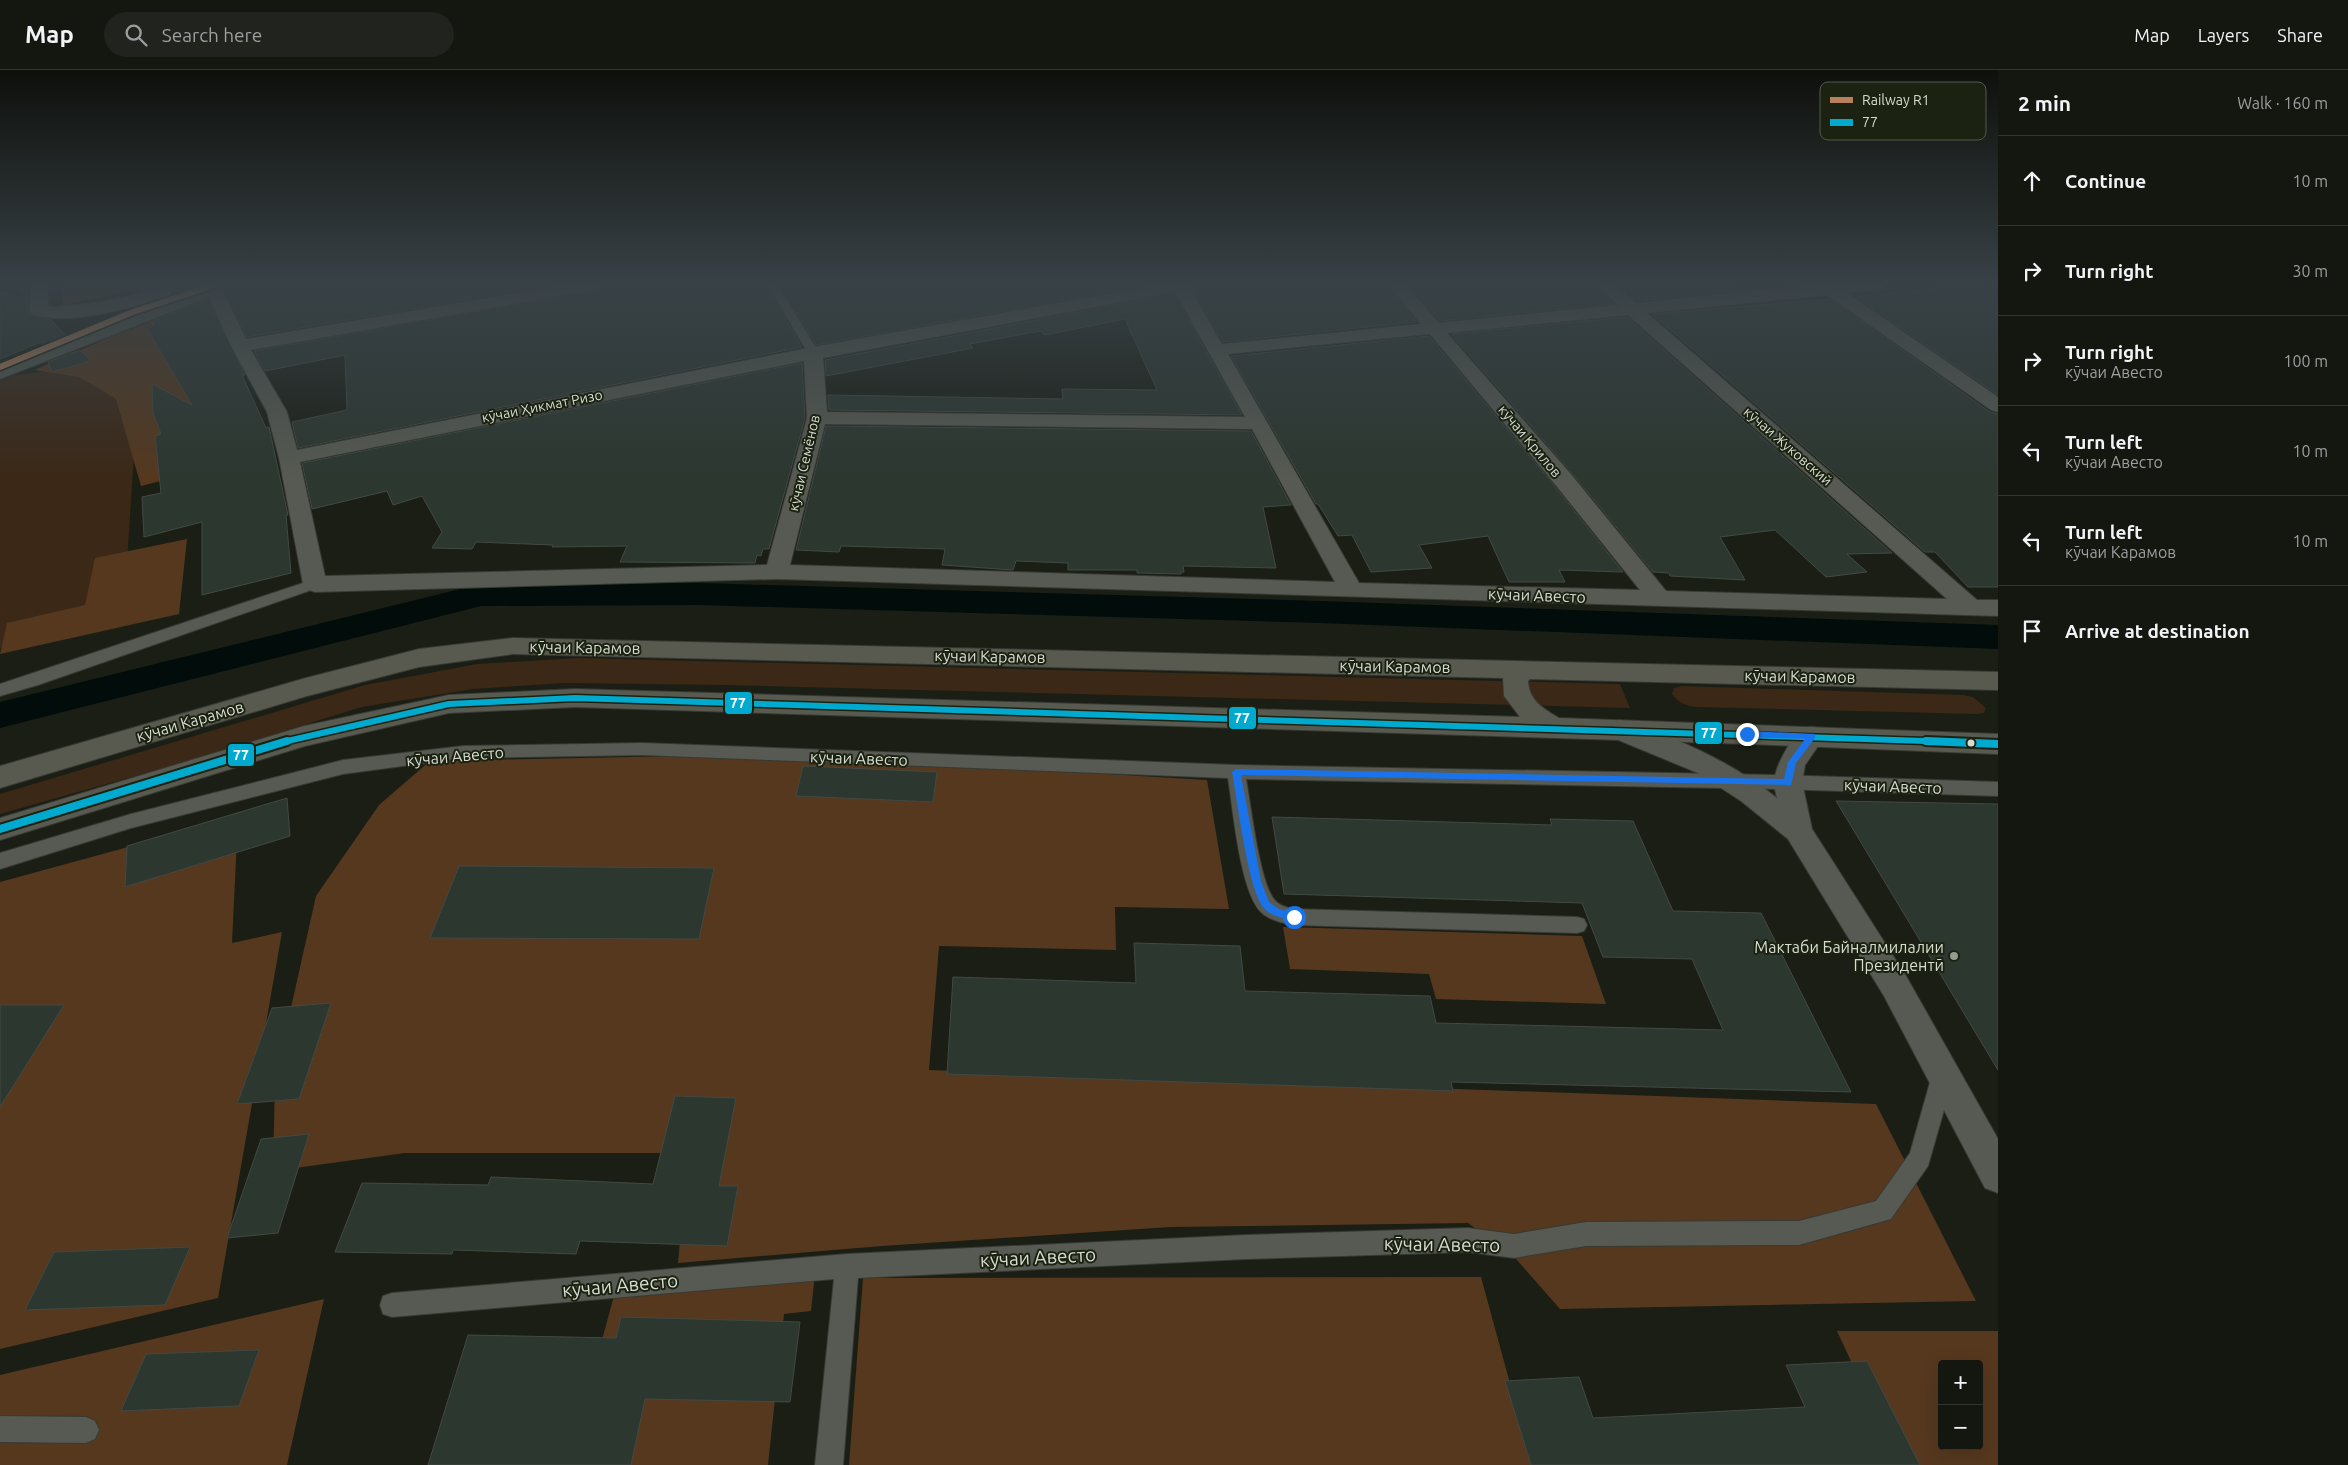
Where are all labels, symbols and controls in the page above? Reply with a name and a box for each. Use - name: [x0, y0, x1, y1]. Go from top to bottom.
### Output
- search box: [104, 12, 454, 57]
- text: Map: [25, 21, 74, 48]
- icon: search: [122, 21, 150, 49]
- text: Search here: [162, 24, 262, 46]
- text: Map: [2134, 25, 2170, 45]
- text: Layers: [2198, 25, 2249, 45]
- text: Share: [2277, 25, 2323, 45]
- legend: [1820, 82, 1986, 140]
- text: 2 min: [2018, 91, 2071, 115]
- text: Railway R1: [1862, 92, 1930, 108]
- text: Walk · 160 m: [2237, 94, 2328, 112]
- text: 77: [1862, 114, 1878, 130]
- icon: ahead: [2018, 167, 2046, 195]
- text: Continue: [2065, 170, 2146, 192]
- text: 10 m: [2292, 172, 2328, 190]
- icon: right: [2018, 257, 2046, 285]
- text: Turn right: [2065, 260, 2153, 282]
- text: 30 m: [2292, 262, 2328, 280]
- text: Turn right: [2065, 341, 2153, 363]
- icon: right: [2018, 347, 2046, 375]
- text: 100 m: [2283, 352, 2328, 370]
- text: кӯчаи Авесто: [2065, 363, 2163, 381]
- street label: кӯчаи Ҳикмат Ризо: [480, 386, 604, 426]
- street label: кӯчаи Крилов: [1495, 402, 1565, 480]
- street label: кӯчаи Жуковский: [1741, 403, 1835, 489]
- street label: кӯчаи Семёнов: [785, 413, 823, 513]
- text: Turn left: [2065, 431, 2143, 453]
- icon: left: [2018, 437, 2046, 465]
- text: 10 m: [2292, 442, 2328, 460]
- text: кӯчаи Авесто: [2065, 453, 2163, 471]
- text: Turn left: [2065, 521, 2143, 543]
- icon: left: [2018, 527, 2046, 555]
- text: 10 m: [2292, 532, 2328, 550]
- text: кӯчаи Карамов: [2065, 543, 2176, 561]
- street label: кӯчаи Авесто: [1488, 584, 1586, 606]
- icon: arrive: [2018, 617, 2046, 645]
- text: Arrive at destination: [2065, 620, 2250, 642]
- street label: кӯчаи Карамов: [529, 637, 641, 657]
- street label: кӯчаи Карамов: [934, 646, 1046, 666]
- street label: кӯчаи Карамов: [1339, 656, 1451, 676]
- street label: кӯчаи Карамов: [1744, 666, 1856, 686]
- line badge: 77: [724, 691, 753, 715]
- text: 77: [730, 695, 746, 711]
- street label: кӯчаи Карамов: [134, 697, 246, 745]
- line badge: 77: [1228, 706, 1257, 730]
- text: 77: [1234, 710, 1250, 726]
- line badge: 77: [1694, 721, 1723, 745]
- route end: [1736, 723, 1759, 746]
- text: 77: [1701, 725, 1717, 741]
- unlabelled marker: [1966, 738, 1976, 748]
- line badge: 77: [227, 743, 255, 767]
- street label: кӯчаи Авесто: [405, 743, 505, 769]
- text: 77: [233, 747, 249, 763]
- street label: кӯчаи Авесто: [810, 747, 908, 769]
- street label: кӯчаи Авесто: [1844, 775, 1942, 797]
- route start: [1283, 906, 1306, 929]
- place label: Мактаби Байналмилалии Президентӣ: [1754, 938, 1944, 974]
- marker: Мактаби Байналмилалии Президентӣ: [1948, 950, 1960, 962]
- street label: кӯчаи Авесто: [1384, 1232, 1500, 1256]
- street label: кӯчаи Авесто: [979, 1243, 1097, 1271]
- street label: кӯчаи Авесто: [561, 1269, 679, 1301]
- map controls: [1938, 1360, 1983, 1450]
- button: +: [1938, 1360, 1983, 1405]
- button: −: [1938, 1405, 1983, 1450]

